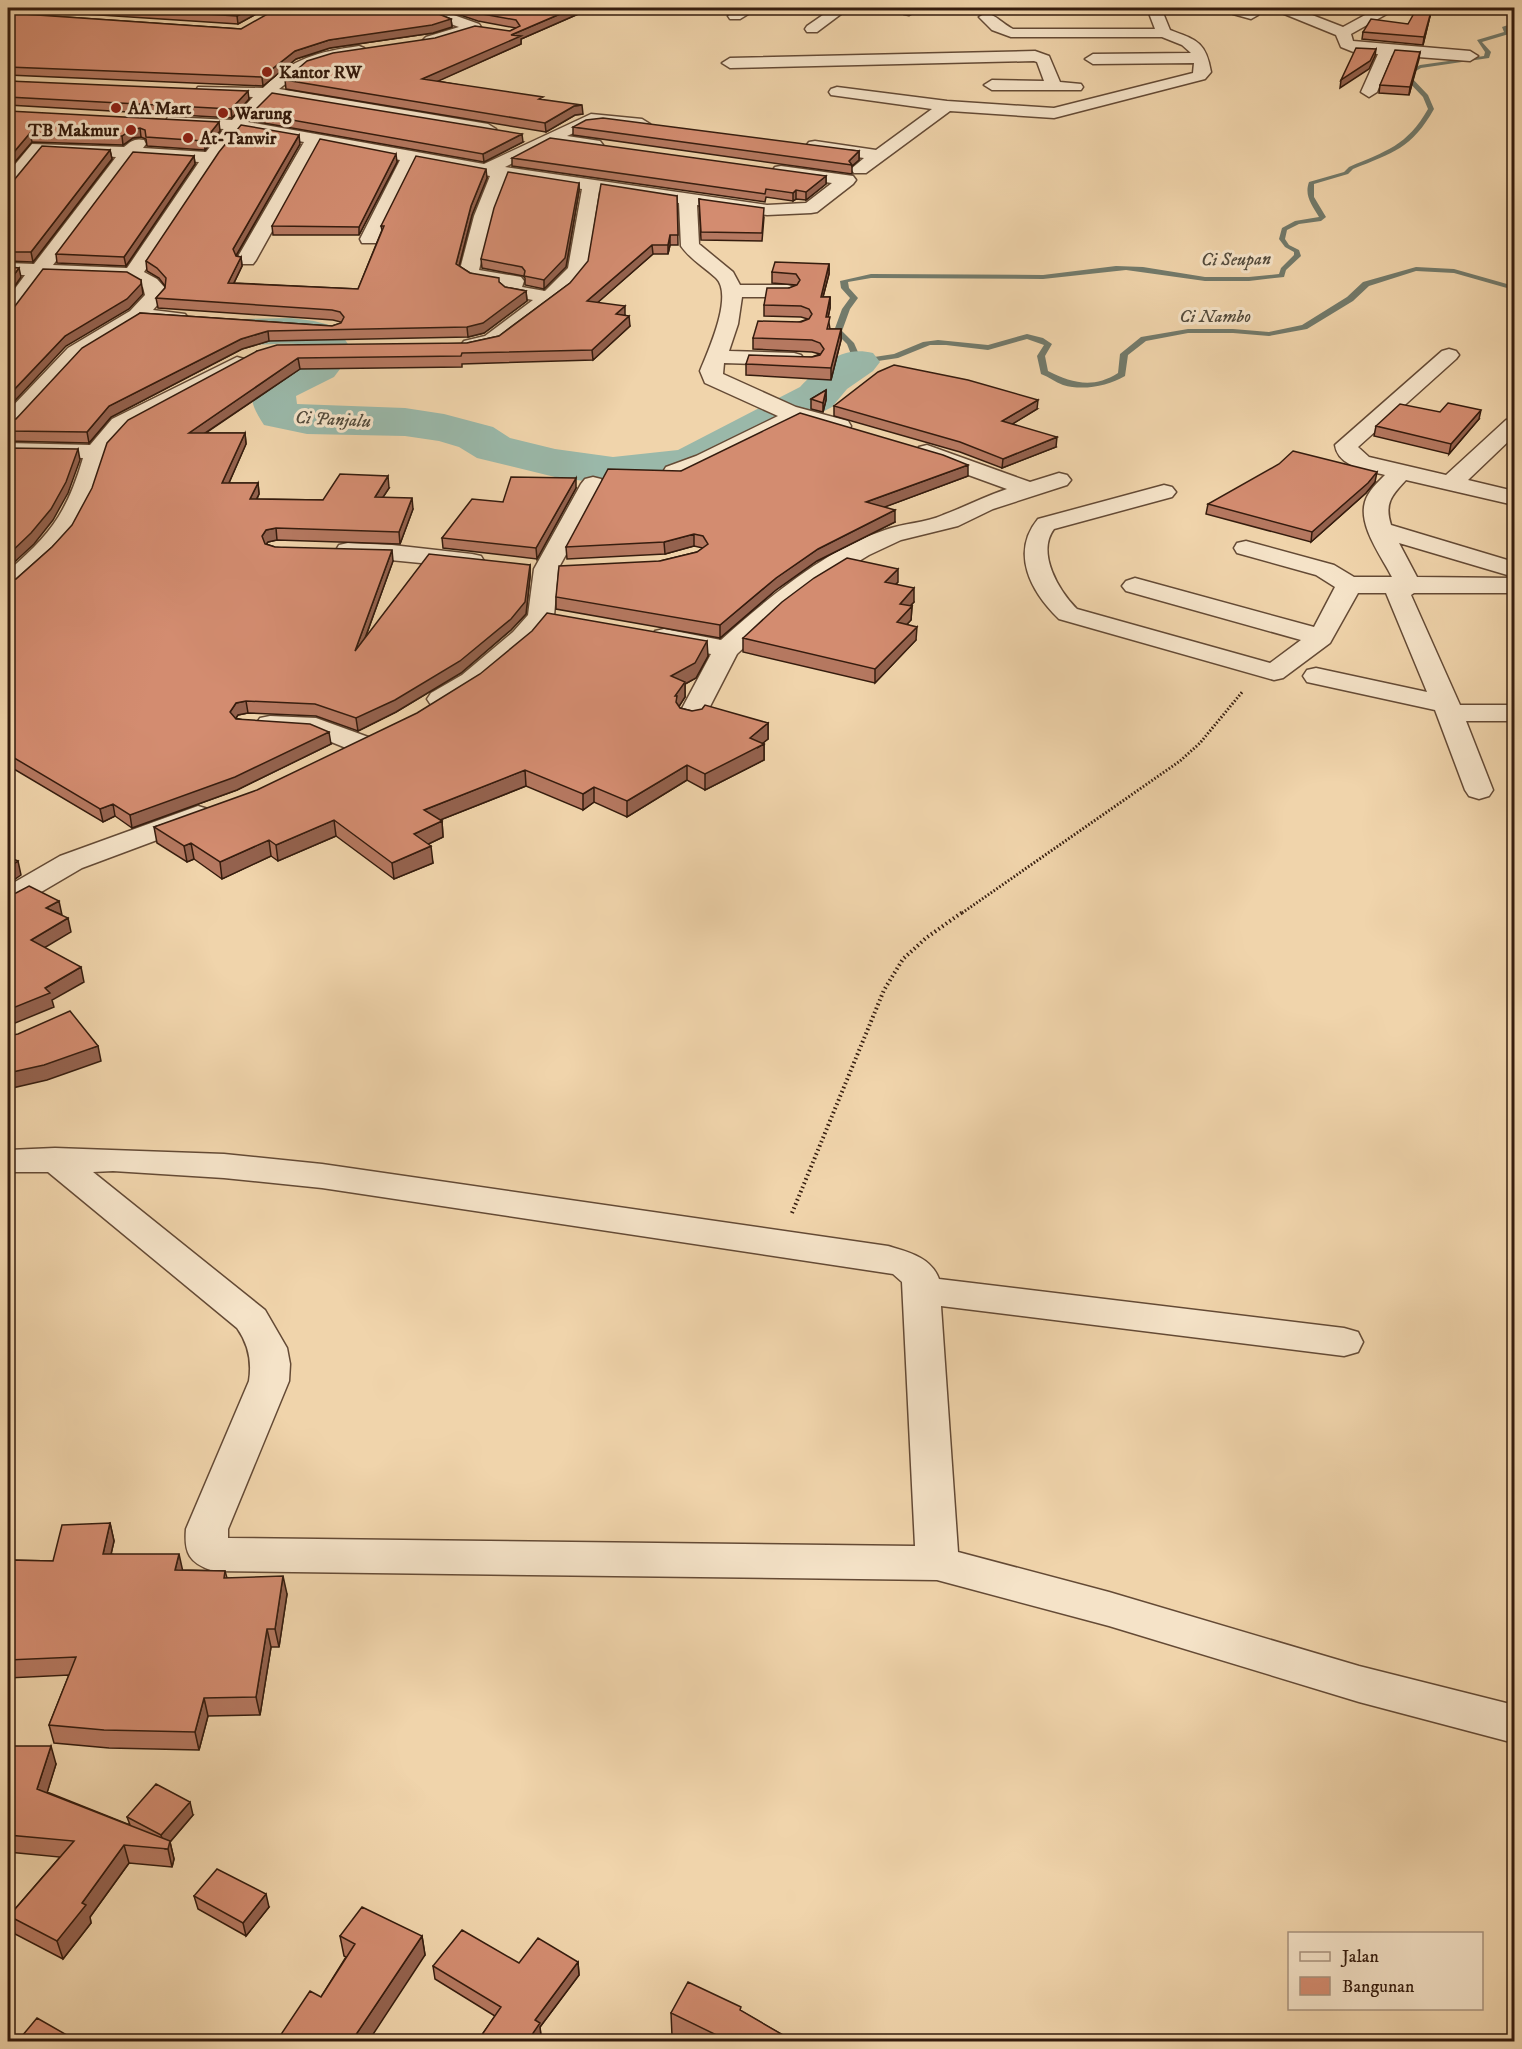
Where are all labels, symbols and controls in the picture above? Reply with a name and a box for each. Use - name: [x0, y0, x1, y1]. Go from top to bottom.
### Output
- place label: Kantor RW: [279, 62, 362, 84]
- marker: Kantor RW: [260, 65, 274, 79]
- place label: AA Mart: [127, 98, 192, 120]
- marker: AA Mart: [109, 101, 123, 115]
- place label: Warung: [234, 103, 293, 125]
- marker: Warung: [216, 106, 230, 120]
- place label: TB Makmur: [27, 120, 119, 142]
- marker: TB Makmur: [124, 123, 138, 137]
- place label: At-Tanwir: [199, 128, 277, 150]
- marker: At-Tanwir: [181, 131, 195, 145]
- water label: Ci Seupan: [1201, 248, 1271, 272]
- water label: Ci Nambo: [1179, 306, 1251, 328]
- water label: Ci Panjalu: [294, 407, 372, 433]
- legend: [1288, 1932, 1483, 2010]
- text: Jalan: [1340, 1946, 1380, 1968]
- text: Bangunan: [1342, 1976, 1415, 1998]

